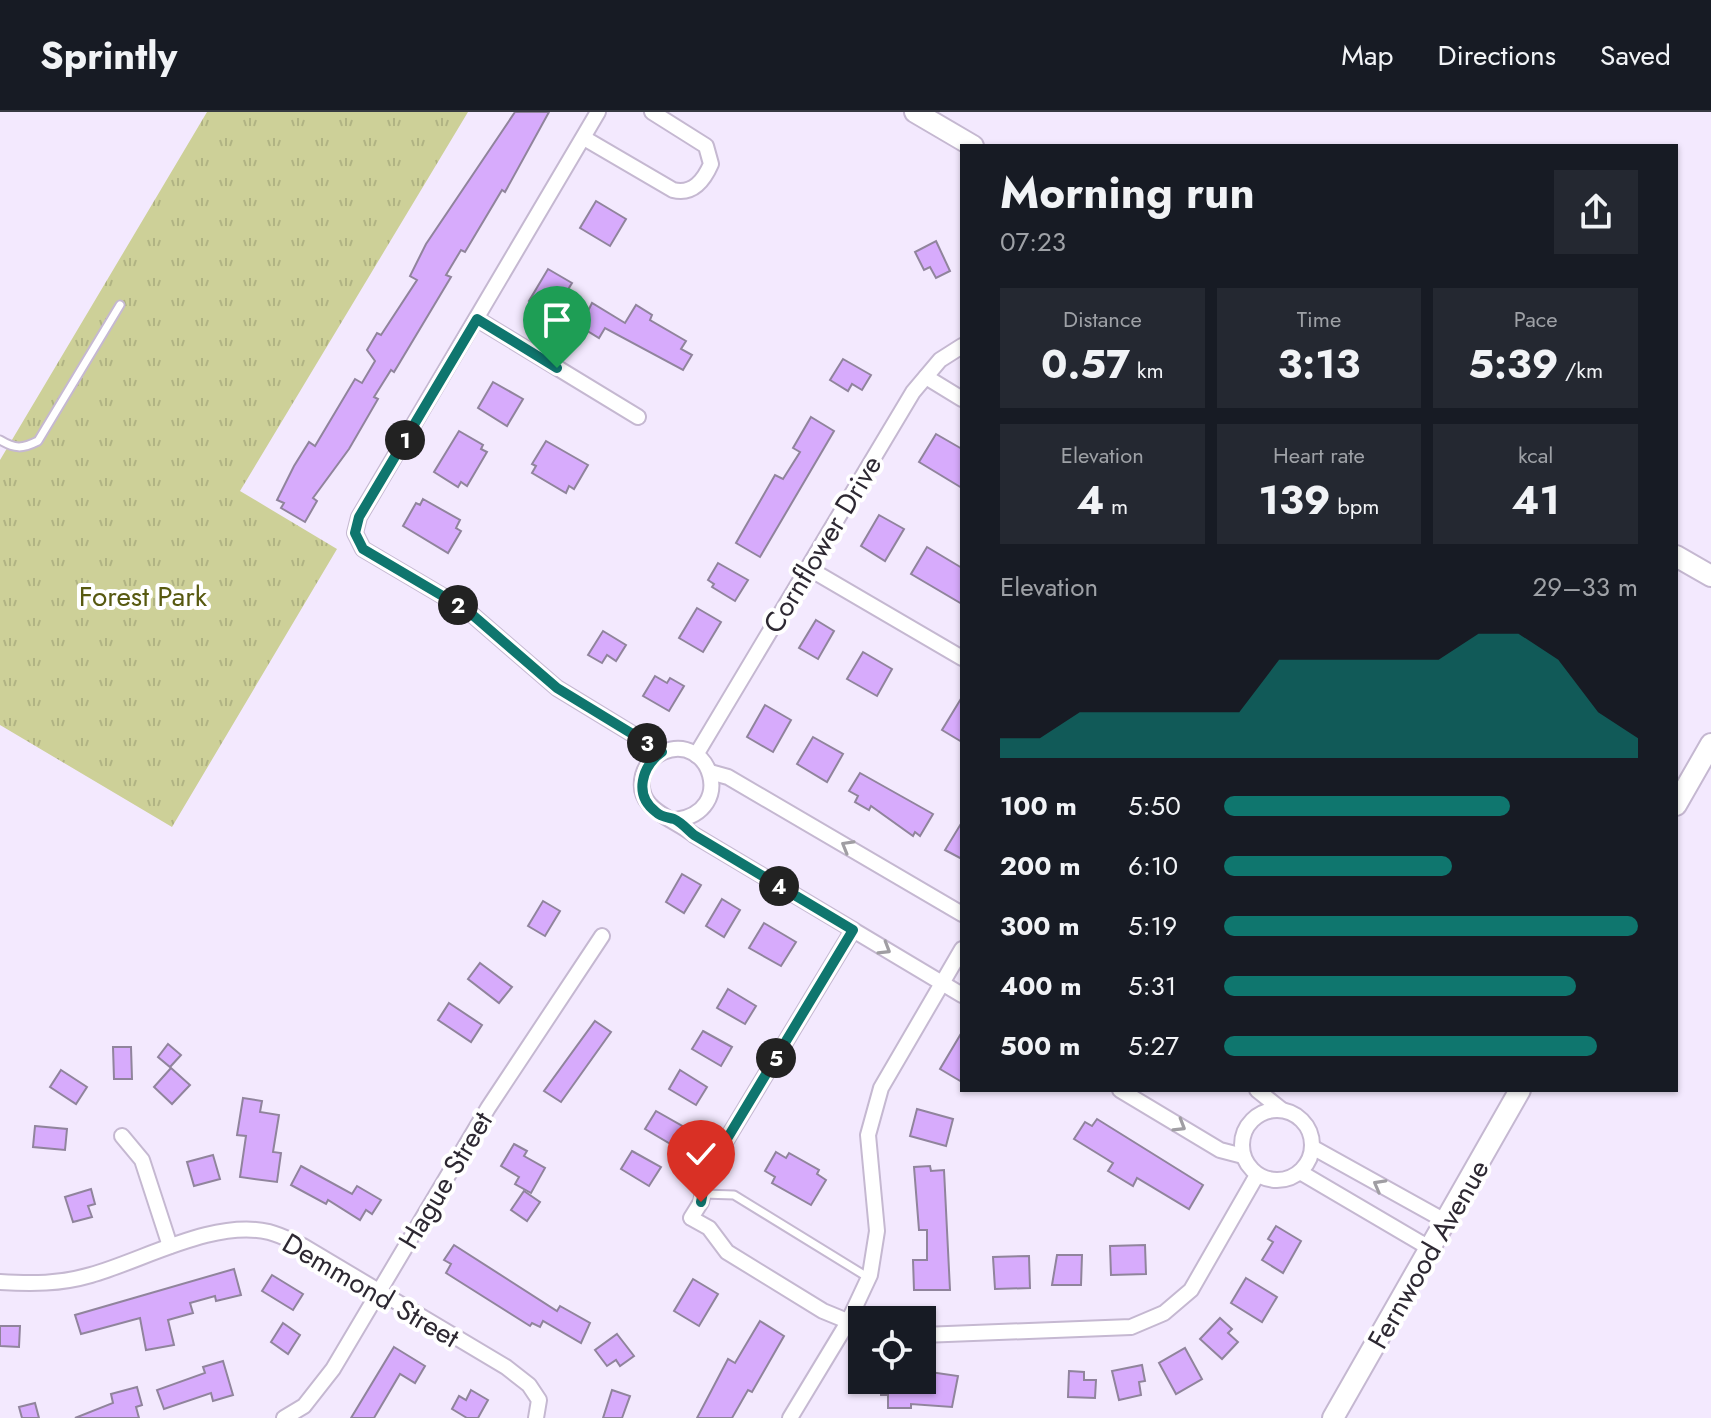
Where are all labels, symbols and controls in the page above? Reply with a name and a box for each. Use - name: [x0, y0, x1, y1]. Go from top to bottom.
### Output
- text: Sprintly: [40, 28, 177, 83]
- text: Map: [1341, 35, 1393, 76]
- text: Directions: [1437, 35, 1556, 76]
- text: Saved: [1600, 35, 1671, 76]
- text: Morning run: [1000, 161, 1255, 225]
- button: share: [1554, 170, 1638, 254]
- text: 07:23: [1000, 223, 1066, 261]
- pin: [523, 286, 591, 368]
- icon: arrive: [535, 298, 579, 342]
- text: Distance: [1063, 303, 1142, 335]
- text: Time: [1297, 303, 1341, 335]
- text: Pace: [1514, 303, 1558, 335]
- text: 0.57: [1041, 335, 1130, 393]
- text: 3:13: [1278, 335, 1360, 393]
- text: 5:39: [1468, 335, 1558, 393]
- text: km: [1130, 354, 1164, 386]
- text: /km: [1558, 354, 1603, 386]
- pin: 1: [385, 420, 425, 460]
- text: 1: [399, 424, 411, 456]
- text: Elevation: [1061, 439, 1144, 471]
- text: Heart rate: [1273, 439, 1365, 471]
- text: kcal: [1518, 439, 1553, 471]
- street label: Cornflower Drive: [753, 447, 892, 641]
- text: 4: [1076, 471, 1104, 529]
- text: 139: [1259, 471, 1331, 529]
- text: 41: [1512, 471, 1560, 529]
- text: m: [1104, 490, 1128, 522]
- text: bpm: [1331, 490, 1379, 522]
- text: Elevation: [1000, 568, 1098, 606]
- text: 29–33 m: [1533, 568, 1638, 606]
- park label: Forest Park: [79, 576, 208, 617]
- pin: 2: [438, 585, 478, 625]
- text: 2: [451, 589, 465, 621]
- pin: 3: [627, 723, 667, 763]
- text: 3: [640, 727, 654, 759]
- text: 100 m: [1000, 787, 1077, 825]
- text: 5:50: [1128, 787, 1181, 825]
- one-way arrow: [841, 841, 855, 856]
- text: 200 m: [1000, 847, 1081, 885]
- text: 6:10: [1128, 847, 1178, 885]
- pin: 4: [759, 866, 799, 906]
- text: 4: [771, 870, 787, 902]
- text: 300 m: [1000, 907, 1080, 945]
- text: 5:19: [1128, 907, 1177, 945]
- one-way arrow: [876, 939, 891, 955]
- text: 400 m: [1000, 967, 1082, 1005]
- text: 5:31: [1128, 967, 1176, 1005]
- text: 500 m: [1000, 1027, 1080, 1065]
- text: 5:27: [1128, 1027, 1179, 1065]
- pin: 5: [756, 1038, 796, 1078]
- text: 5: [769, 1042, 783, 1074]
- street label: Hague Street: [388, 1104, 503, 1257]
- one-way arrow: [1171, 1116, 1186, 1132]
- pin: [667, 1120, 735, 1202]
- icon: check: [679, 1132, 723, 1176]
- street label: Fernwood Avenue: [1358, 1152, 1499, 1357]
- one-way arrow: [1374, 1179, 1388, 1195]
- street label: Demmond Street: [275, 1223, 467, 1358]
- map controls: [848, 1306, 936, 1394]
- button: locate: [848, 1306, 936, 1394]

